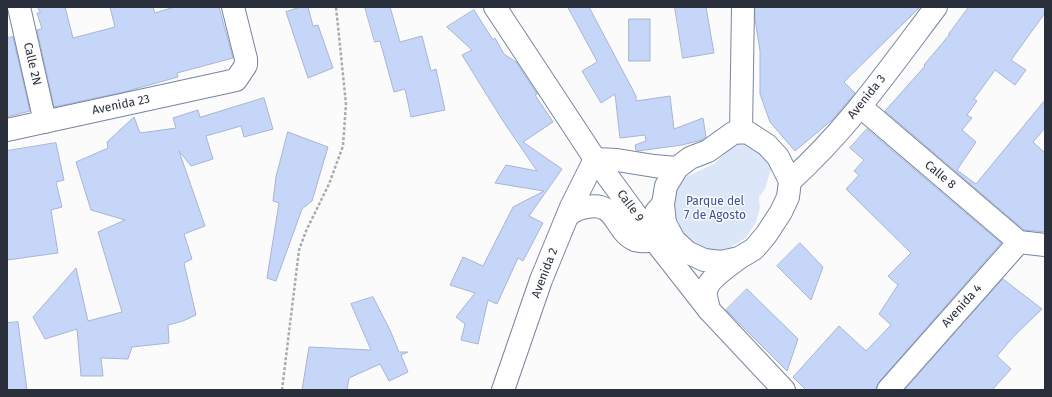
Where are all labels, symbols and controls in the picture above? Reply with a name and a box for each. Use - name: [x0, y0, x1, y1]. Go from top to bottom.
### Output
- street label: Calle 2N: [20, 41, 44, 87]
- street label: Avenida 3: [845, 72, 889, 122]
- street label: Avenida 23: [91, 92, 151, 118]
- street label: Calle 8: [921, 158, 959, 192]
- street label: Calle 9: [614, 187, 646, 225]
- park label: Parque del 7 de Agosto: [684, 195, 746, 223]
- street label: Avenida 2: [529, 246, 561, 300]
- street label: Avenida 4: [939, 282, 985, 330]

